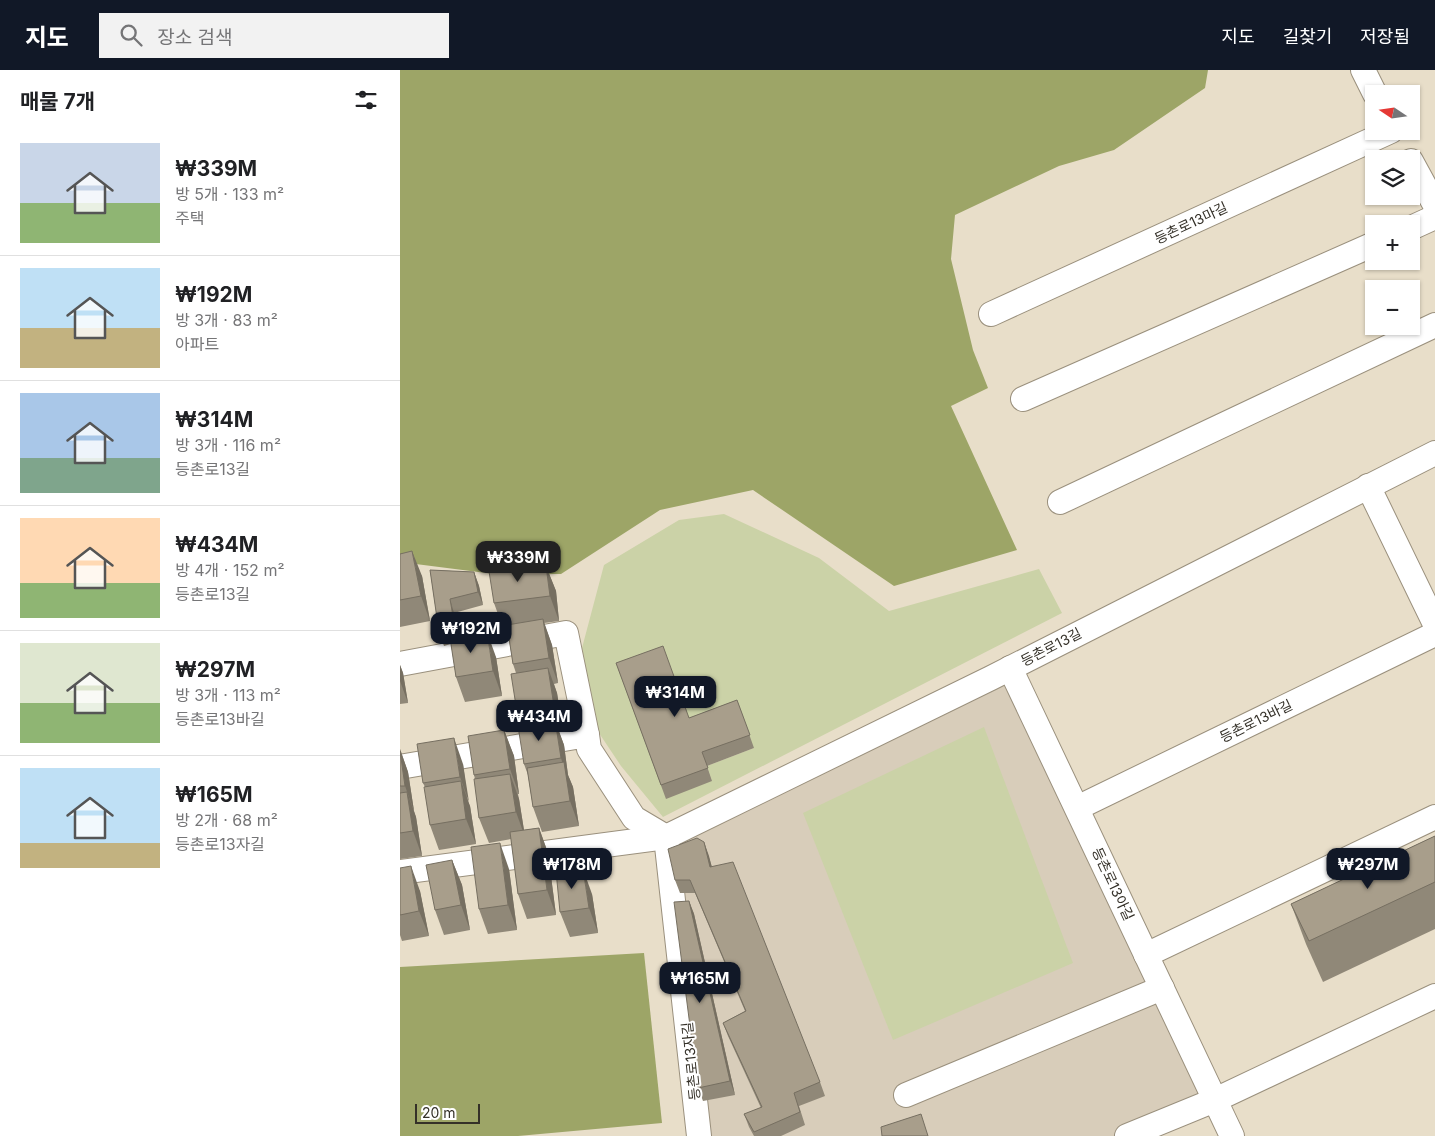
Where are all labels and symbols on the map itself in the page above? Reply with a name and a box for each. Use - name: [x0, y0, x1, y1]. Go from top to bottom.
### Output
- north arrow: [1365, 85, 1420, 140]
- street label: 등촌로13마길: [1152, 198, 1230, 247]
- pin: ₩339M: [483, 540, 553, 583]
- pin: ₩192M: [436, 612, 506, 654]
- street label: 등촌로13길: [1018, 624, 1084, 669]
- pin: ₩314M: [640, 676, 710, 718]
- street label: 등촌로13바길: [1217, 696, 1295, 745]
- pin: ₩434M: [504, 700, 574, 742]
- street label: 등촌로13아길: [1089, 845, 1138, 923]
- pin: ₩178M: [537, 848, 607, 890]
- pin: ₩297M: [1333, 848, 1403, 890]
- pin: ₩165M: [665, 962, 735, 1004]
- street label: 등촌로13자길: [678, 1021, 703, 1101]
- scale bar: [415, 1101, 480, 1124]

